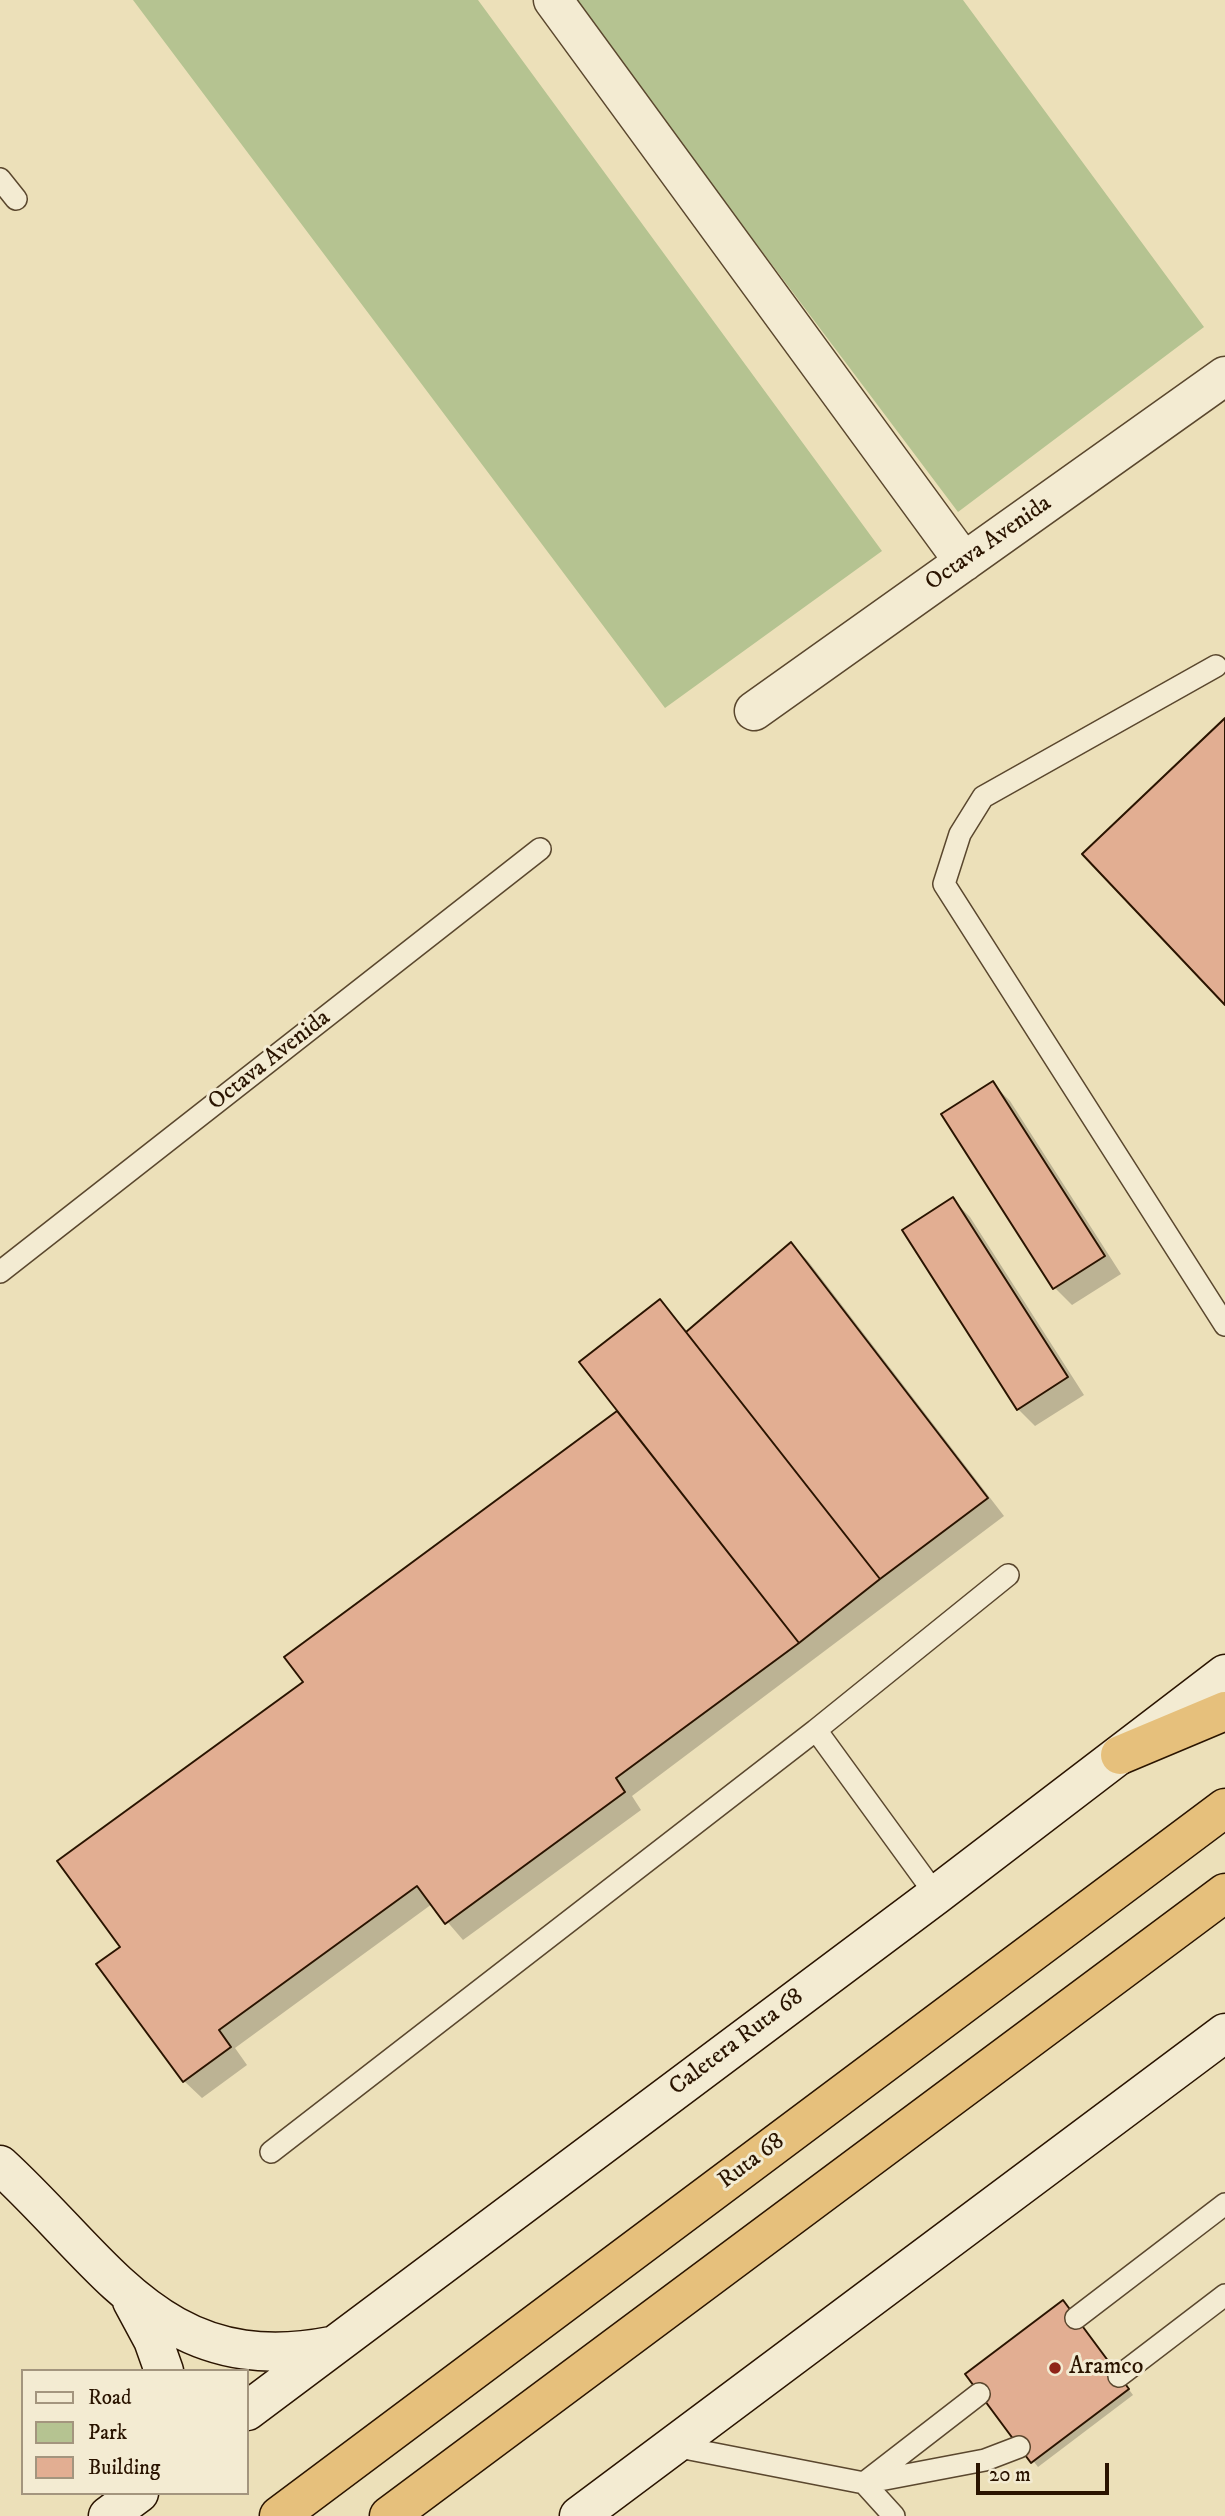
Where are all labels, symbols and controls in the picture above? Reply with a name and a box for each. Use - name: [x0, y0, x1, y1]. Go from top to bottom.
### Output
- street label: Octava Avenida: [920, 490, 1058, 598]
- street label: Octava Avenida: [203, 1004, 337, 1118]
- street label: Caletera Ruta 68: [664, 1983, 810, 2103]
- street label: Ruta 68: [713, 2128, 791, 2196]
- place label: Aramco: [1069, 2354, 1143, 2382]
- marker: Aramco: [1047, 2360, 1063, 2376]
- legend: [21, 2369, 248, 2495]
- text: Road: [88, 2385, 132, 2411]
- text: Park: [88, 2420, 127, 2446]
- scale bar: [980, 2450, 1113, 2494]
- text: Building: [88, 2455, 160, 2481]
- text: 20 m: [989, 2462, 1031, 2488]

